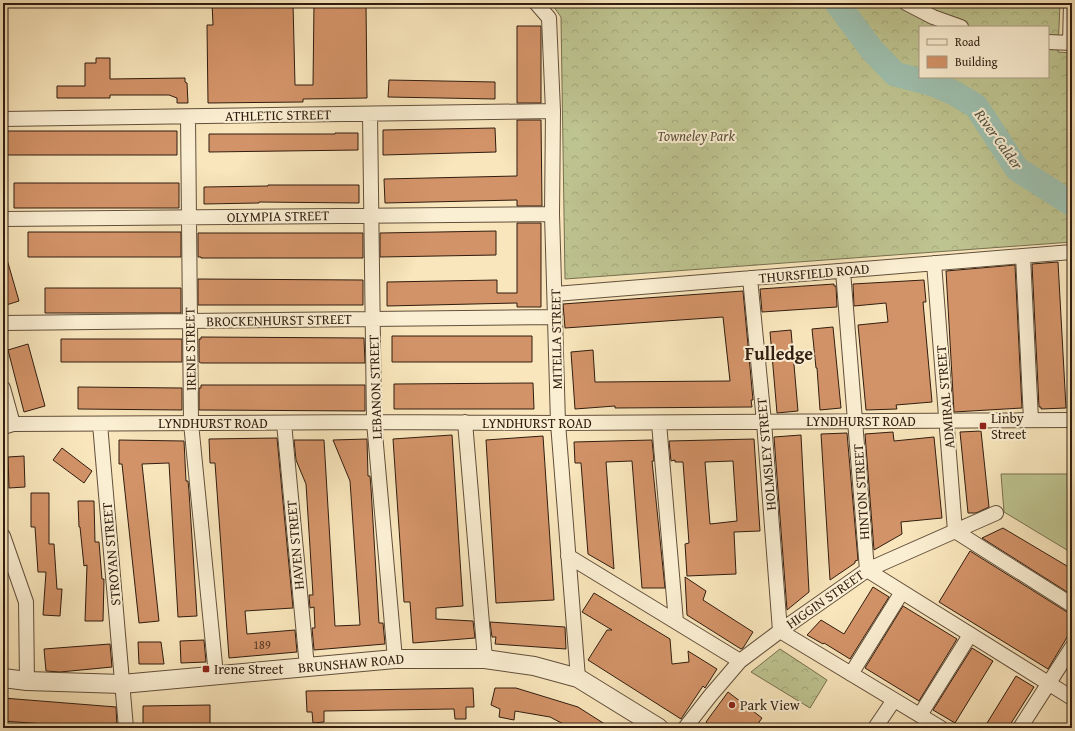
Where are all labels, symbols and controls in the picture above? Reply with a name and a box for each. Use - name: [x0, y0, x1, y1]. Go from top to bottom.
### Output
- legend: [919, 26, 1049, 78]
- text: Road: [955, 33, 981, 50]
- text: Building: [955, 53, 998, 70]
- street label: ATHLETIC STREET: [225, 104, 332, 126]
- water label: River Calder: [969, 104, 1028, 174]
- park label: Towneley Park: [657, 126, 735, 146]
- street label: OLYMPIA STREET: [227, 205, 330, 227]
- street label: THURSFIELD ROAD: [758, 258, 870, 288]
- street label: MITELLA STREET: [545, 288, 567, 390]
- street label: IRENE STREET: [179, 307, 201, 391]
- street label: BROCKENHURST STREET: [206, 309, 352, 331]
- street label: LEBANON STREET: [363, 334, 387, 440]
- district label: Fulledge: [745, 340, 813, 367]
- street label: ADMIRAL STREET: [930, 344, 959, 450]
- street label: HOLMSLEY STREET: [751, 397, 781, 511]
- place label: Linby Street: [991, 408, 1026, 444]
- street label: LYNDHURST ROAD: [806, 411, 916, 431]
- street label: LYNDHURST ROAD: [158, 413, 268, 433]
- street label: LYNDHURST ROAD: [482, 413, 592, 433]
- marker: Linby Street: [978, 421, 988, 431]
- street label: HINTON STREET: [848, 443, 874, 541]
- street label: HAVEN STREET: [281, 499, 309, 591]
- street label: STROYAN STREET: [97, 501, 125, 606]
- street label: HIGGIN STREET: [782, 565, 868, 633]
- house number: 189: [253, 636, 271, 653]
- street label: BRUNSHAW ROAD: [297, 648, 405, 678]
- place label: Irene Street: [214, 659, 283, 679]
- marker: Irene Street: [201, 664, 211, 674]
- place label: Park View: [740, 695, 800, 715]
- marker: Park View: [727, 700, 737, 710]

